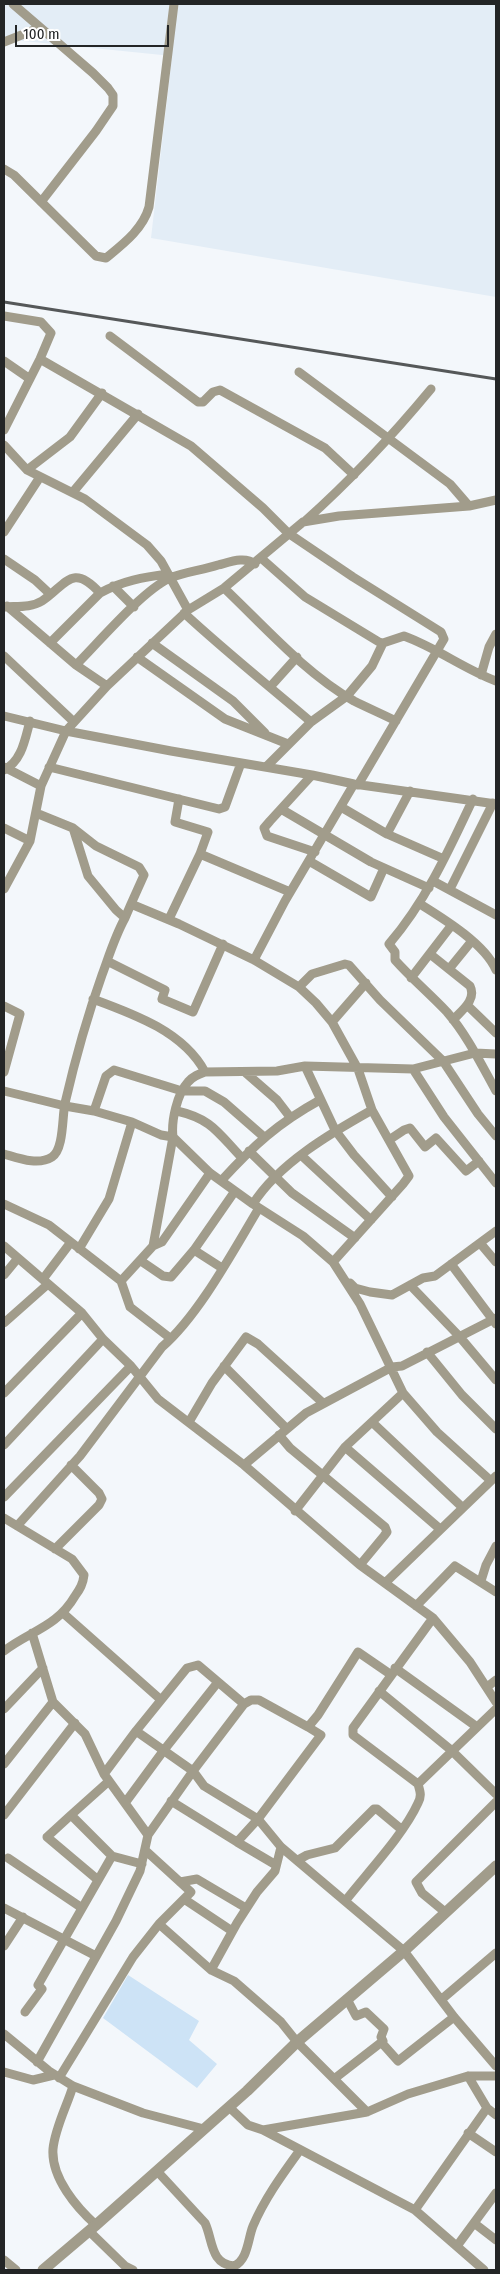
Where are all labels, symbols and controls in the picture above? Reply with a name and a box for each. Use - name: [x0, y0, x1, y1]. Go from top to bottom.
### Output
- scale bar: [18, 15, 171, 47]
- text: 100 m: [23, 25, 60, 43]

